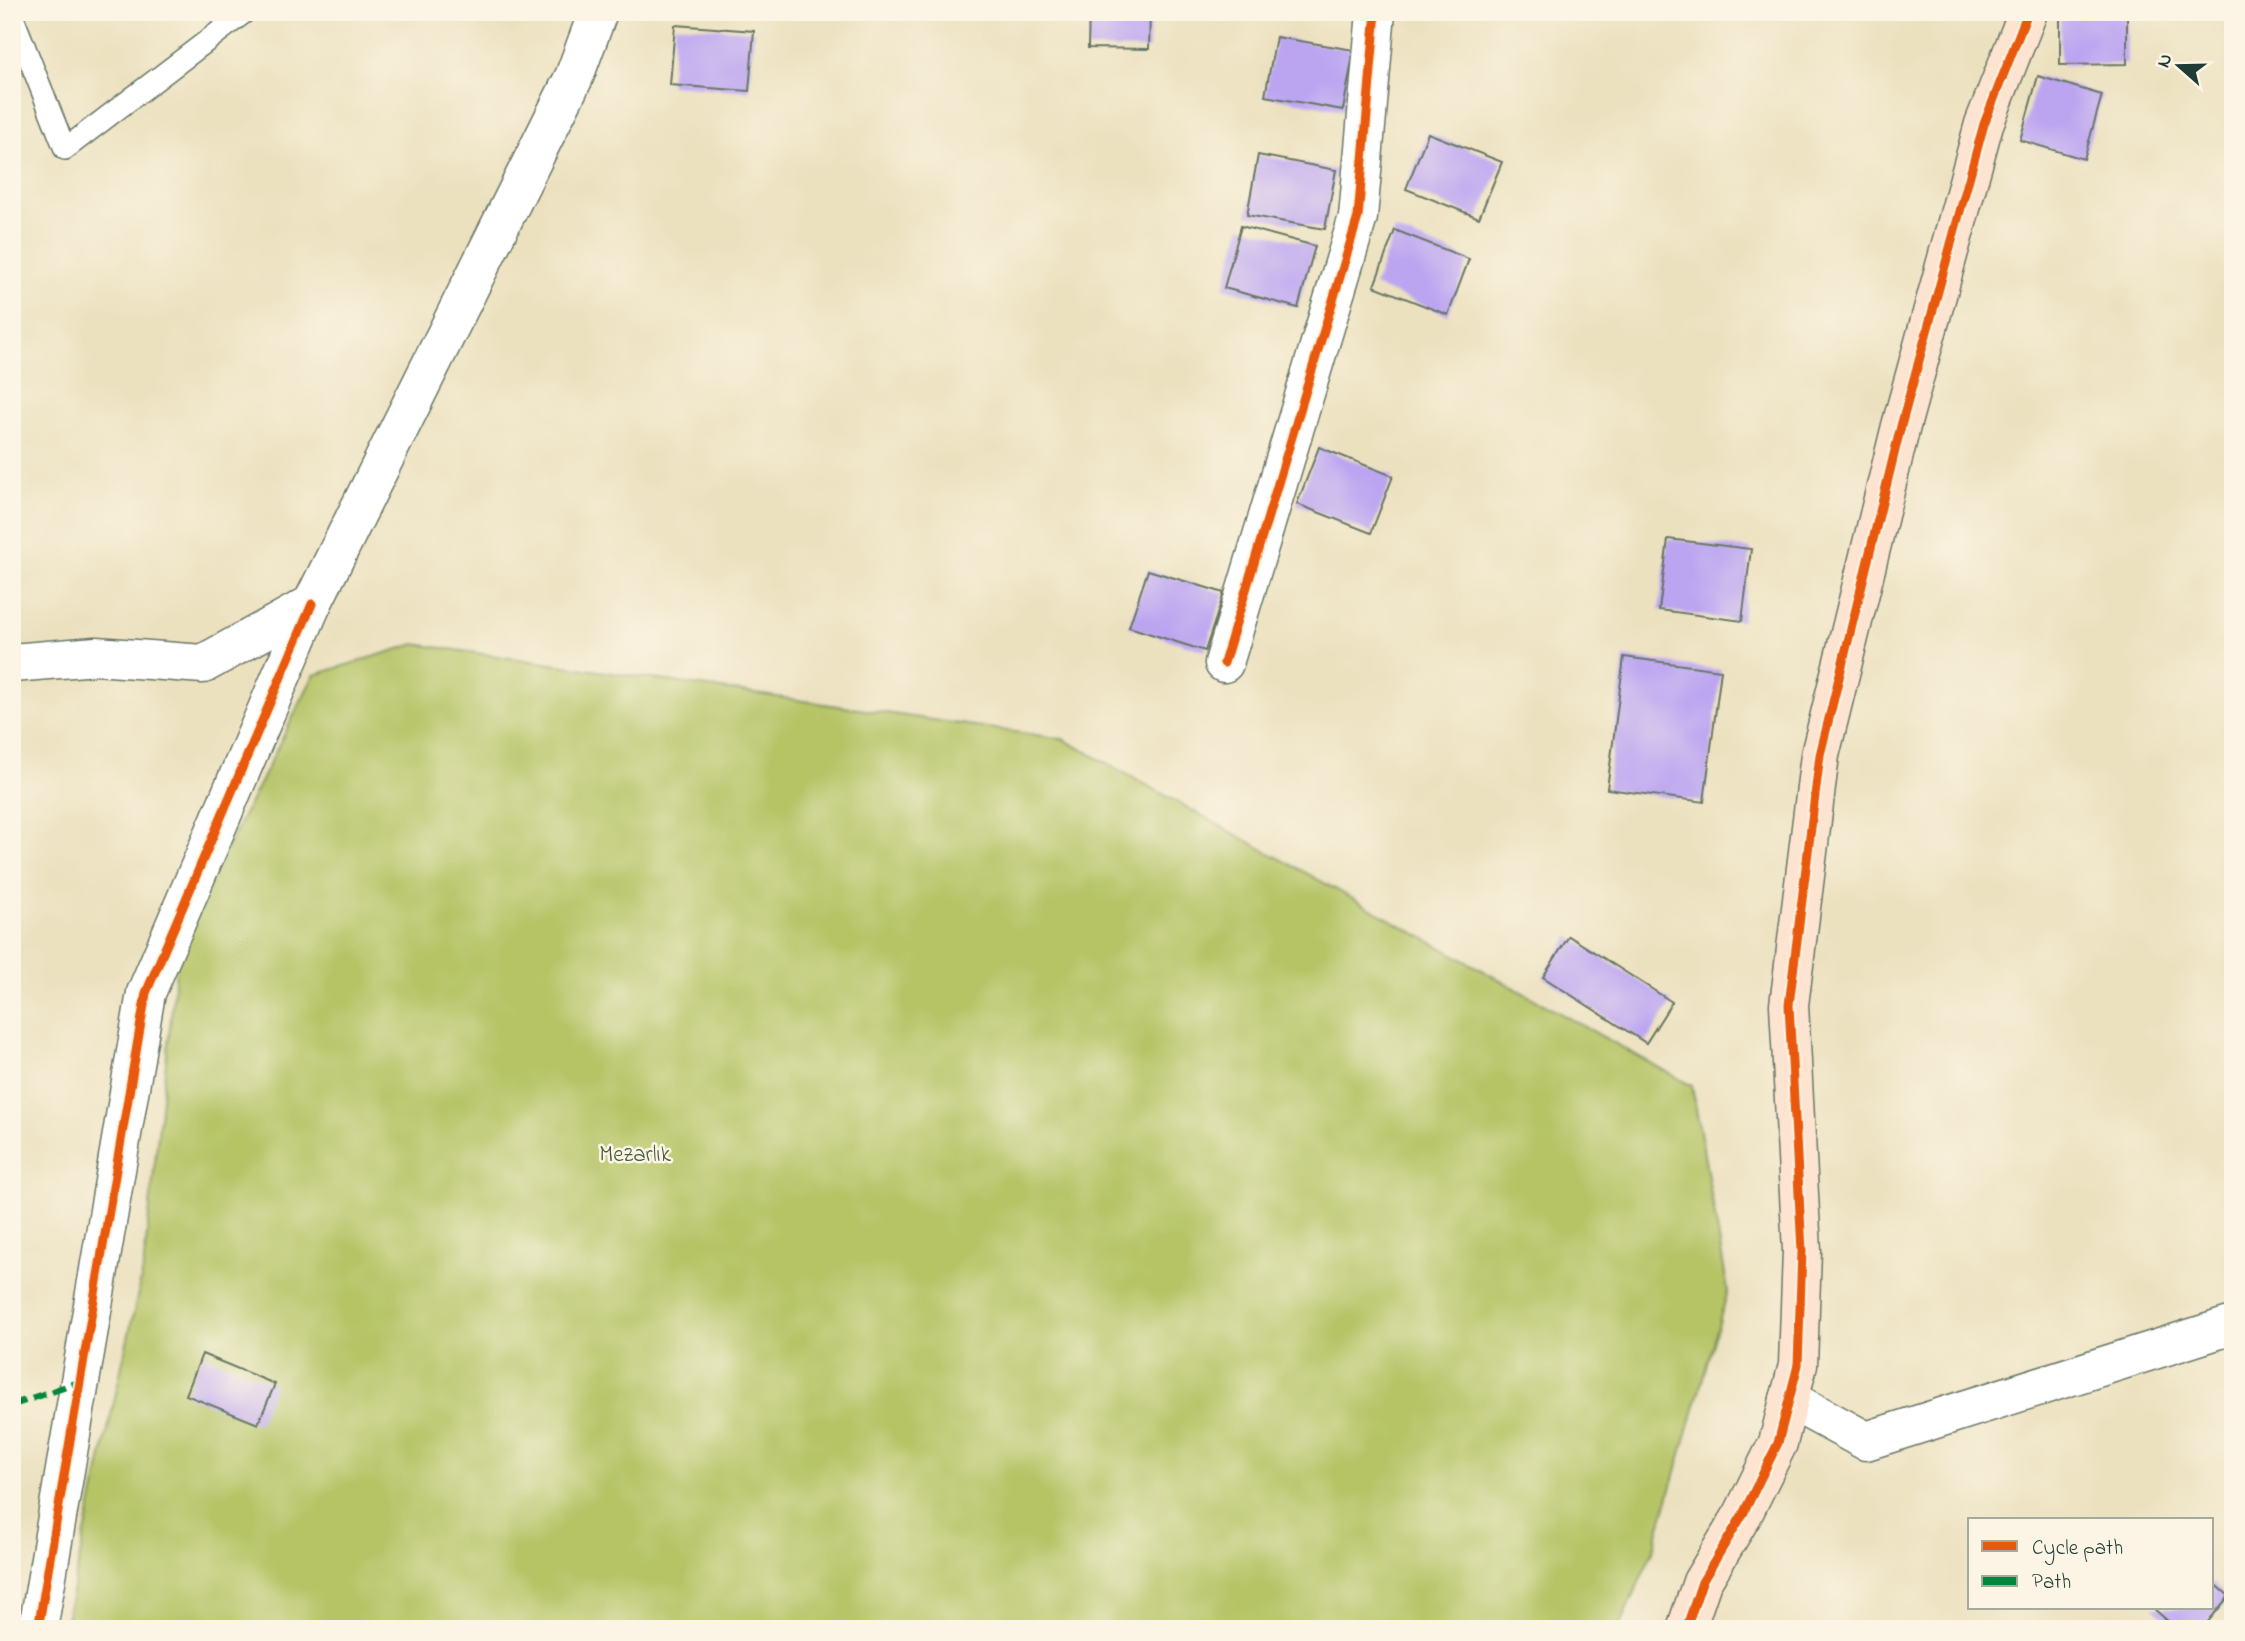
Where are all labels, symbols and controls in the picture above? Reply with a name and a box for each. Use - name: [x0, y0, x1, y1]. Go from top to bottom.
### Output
- north arrow: [2144, 32, 2214, 102]
- text: N: [2150, 50, 2180, 72]
- park label: Mezarlık: [599, 1139, 672, 1172]
- legend: [1968, 1518, 2214, 1610]
- text: Cycle path: [2032, 1534, 2123, 1566]
- text: Path: [2032, 1568, 2071, 1598]

